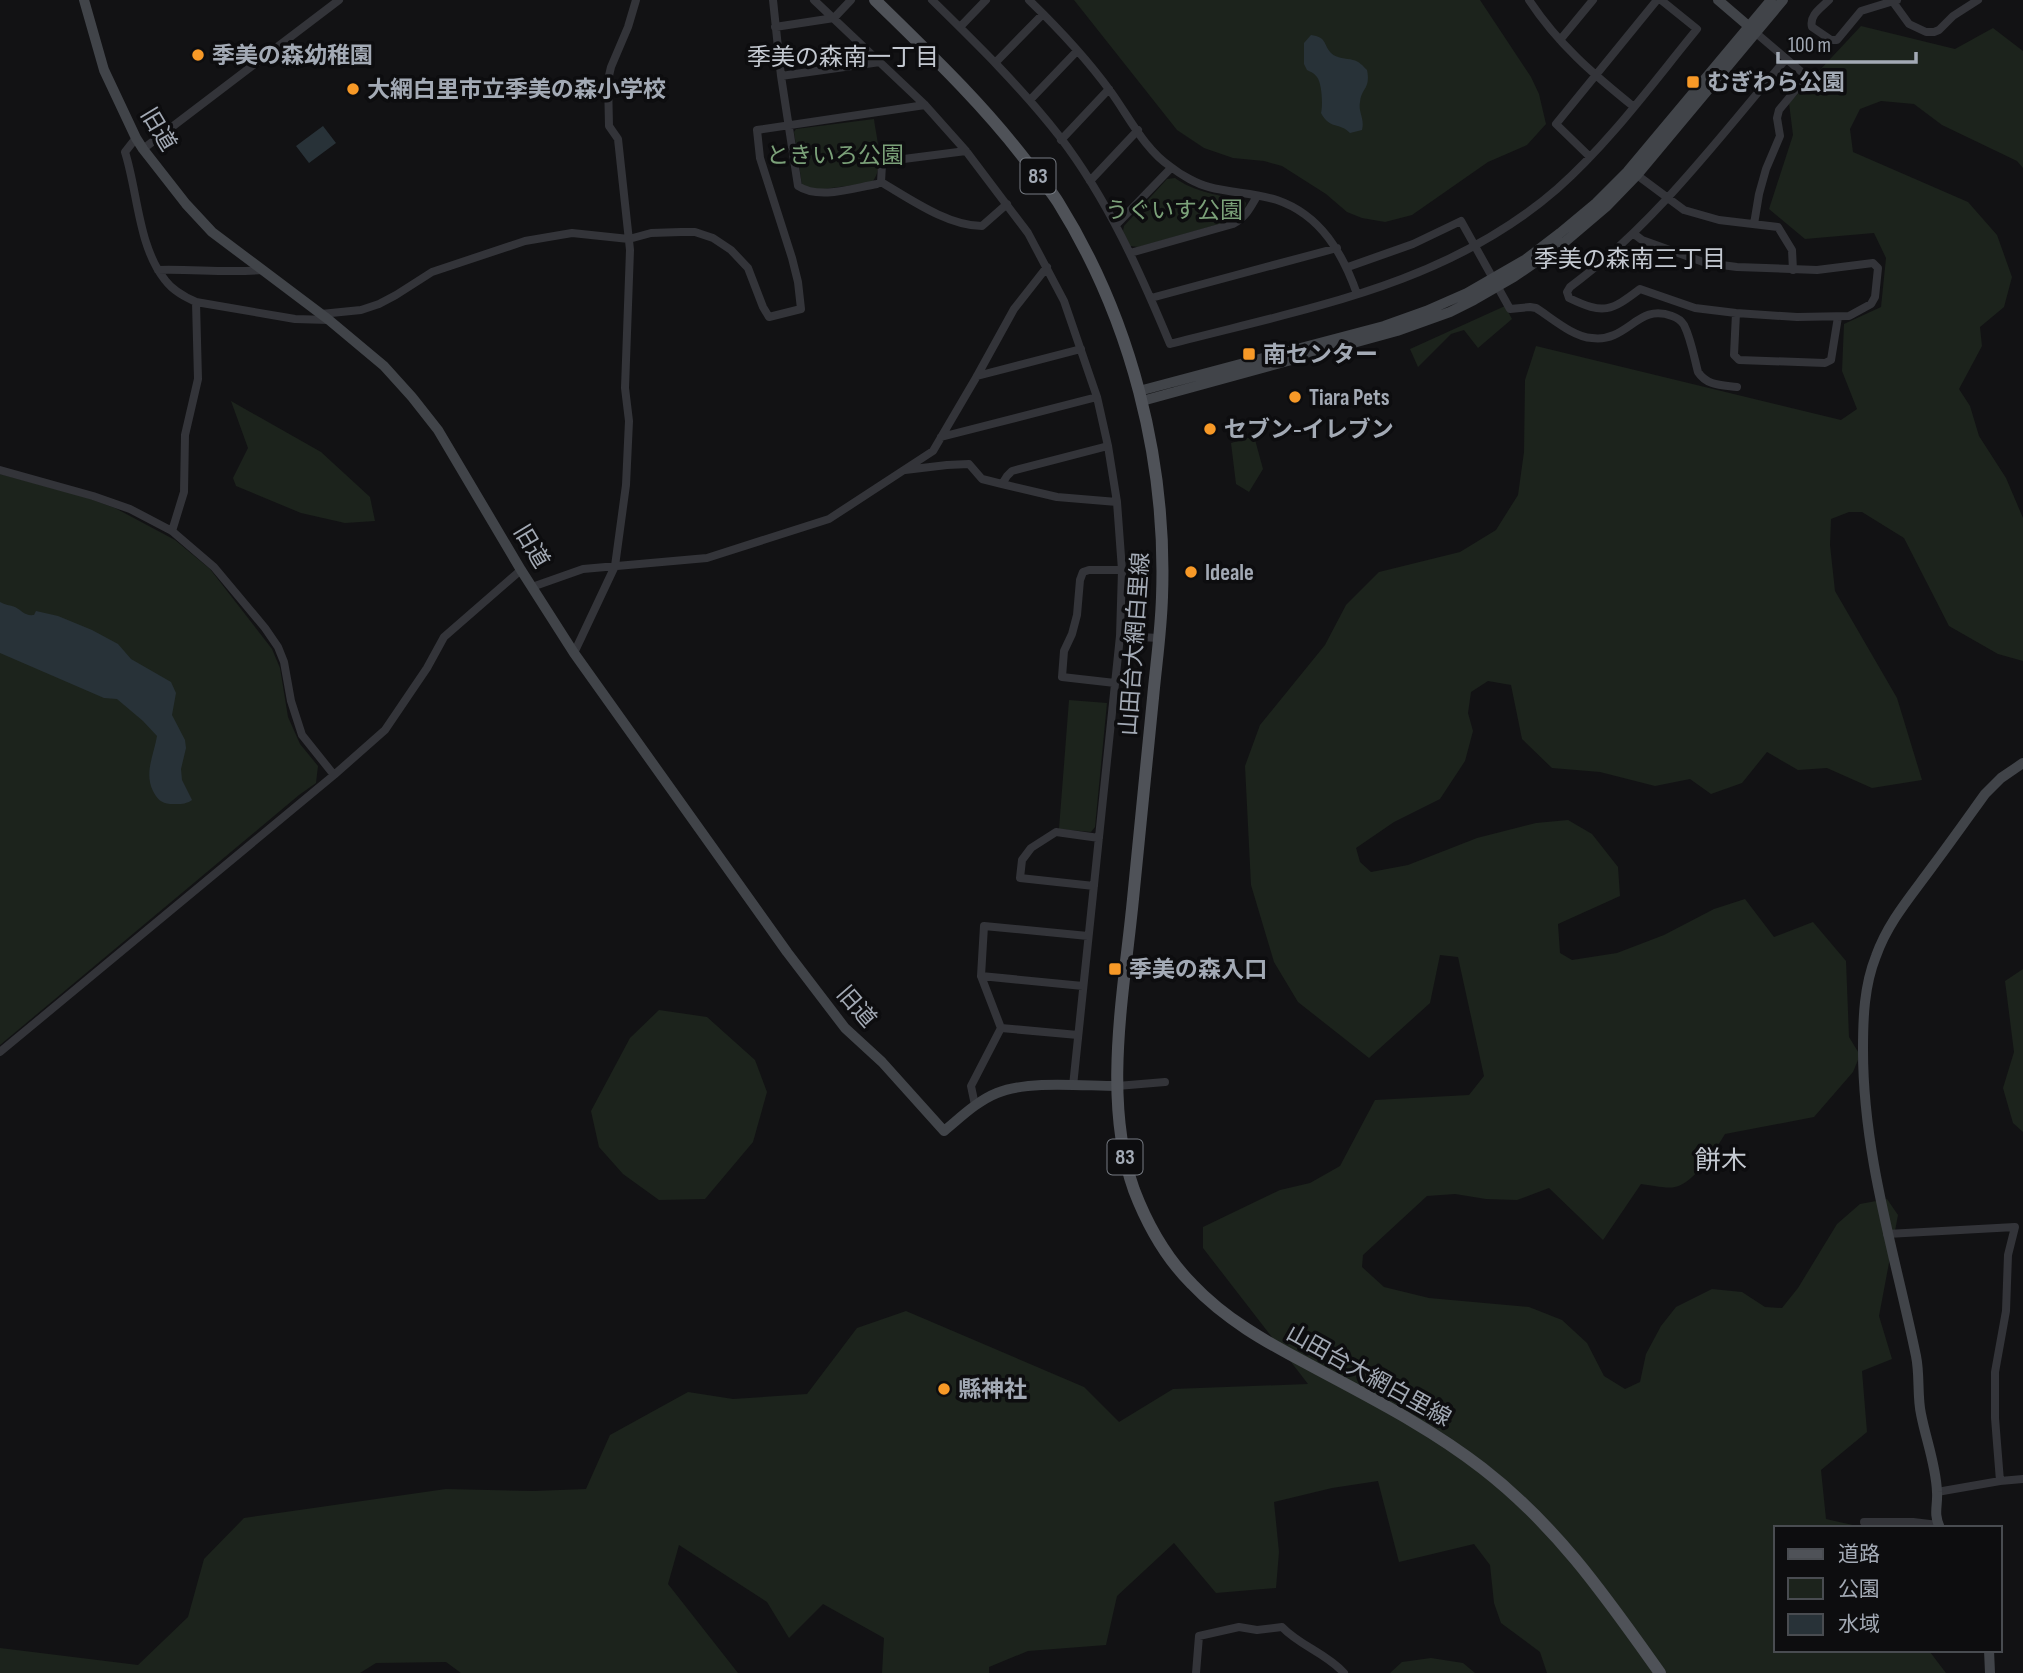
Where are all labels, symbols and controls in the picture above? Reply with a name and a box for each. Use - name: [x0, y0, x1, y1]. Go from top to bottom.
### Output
- scale bar: [1778, 21, 1916, 65]
- text: 100 m: [1788, 33, 1831, 58]
- place label: 季美の森幼稚園: [212, 42, 373, 70]
- district label: 季美の森南一丁目: [747, 43, 939, 72]
- marker: 季美の森幼稚園: [190, 47, 206, 63]
- place label: むぎわら公園: [1707, 69, 1845, 97]
- marker: むぎわら公園: [1685, 74, 1701, 90]
- place label: 大網白里市立季美の森小学校: [367, 76, 666, 104]
- marker: 大網白里市立季美の森小学校: [345, 81, 361, 97]
- street label: 旧道: [134, 103, 182, 156]
- park label: ときいろ公園: [766, 142, 904, 170]
- road number: 83: [1020, 158, 1056, 194]
- park label: うぐいす公園: [1105, 197, 1243, 225]
- district label: 季美の森南三丁目: [1534, 245, 1726, 274]
- place label: 南センター: [1263, 341, 1378, 369]
- marker: 南センター: [1241, 346, 1257, 362]
- place label: Tiara Pets: [1309, 384, 1390, 412]
- marker: Tiara Pets: [1287, 389, 1303, 405]
- place label: セブン-イレブン: [1224, 416, 1394, 444]
- marker: セブン-イレブン: [1202, 421, 1218, 437]
- street label: 旧道: [507, 520, 555, 573]
- street label: 山田台大網白里線: [1115, 551, 1155, 737]
- place label: Ideale: [1205, 559, 1254, 587]
- marker: Ideale: [1183, 564, 1199, 580]
- place label: 季美の森入口: [1129, 956, 1267, 984]
- marker: 季美の森入口: [1107, 961, 1123, 977]
- street label: 旧道: [831, 980, 882, 1033]
- road number: 83: [1108, 1140, 1142, 1174]
- district label: 餅木: [1695, 1146, 1747, 1177]
- street label: 山田台大網白里線: [1281, 1319, 1456, 1433]
- place label: 縣神社: [958, 1376, 1027, 1404]
- marker: 縣神社: [936, 1381, 952, 1397]
- legend: [1774, 1526, 2002, 1652]
- text: 道路: [1838, 1542, 1880, 1567]
- text: 公園: [1838, 1577, 1880, 1602]
- text: 水域: [1838, 1612, 1880, 1637]

